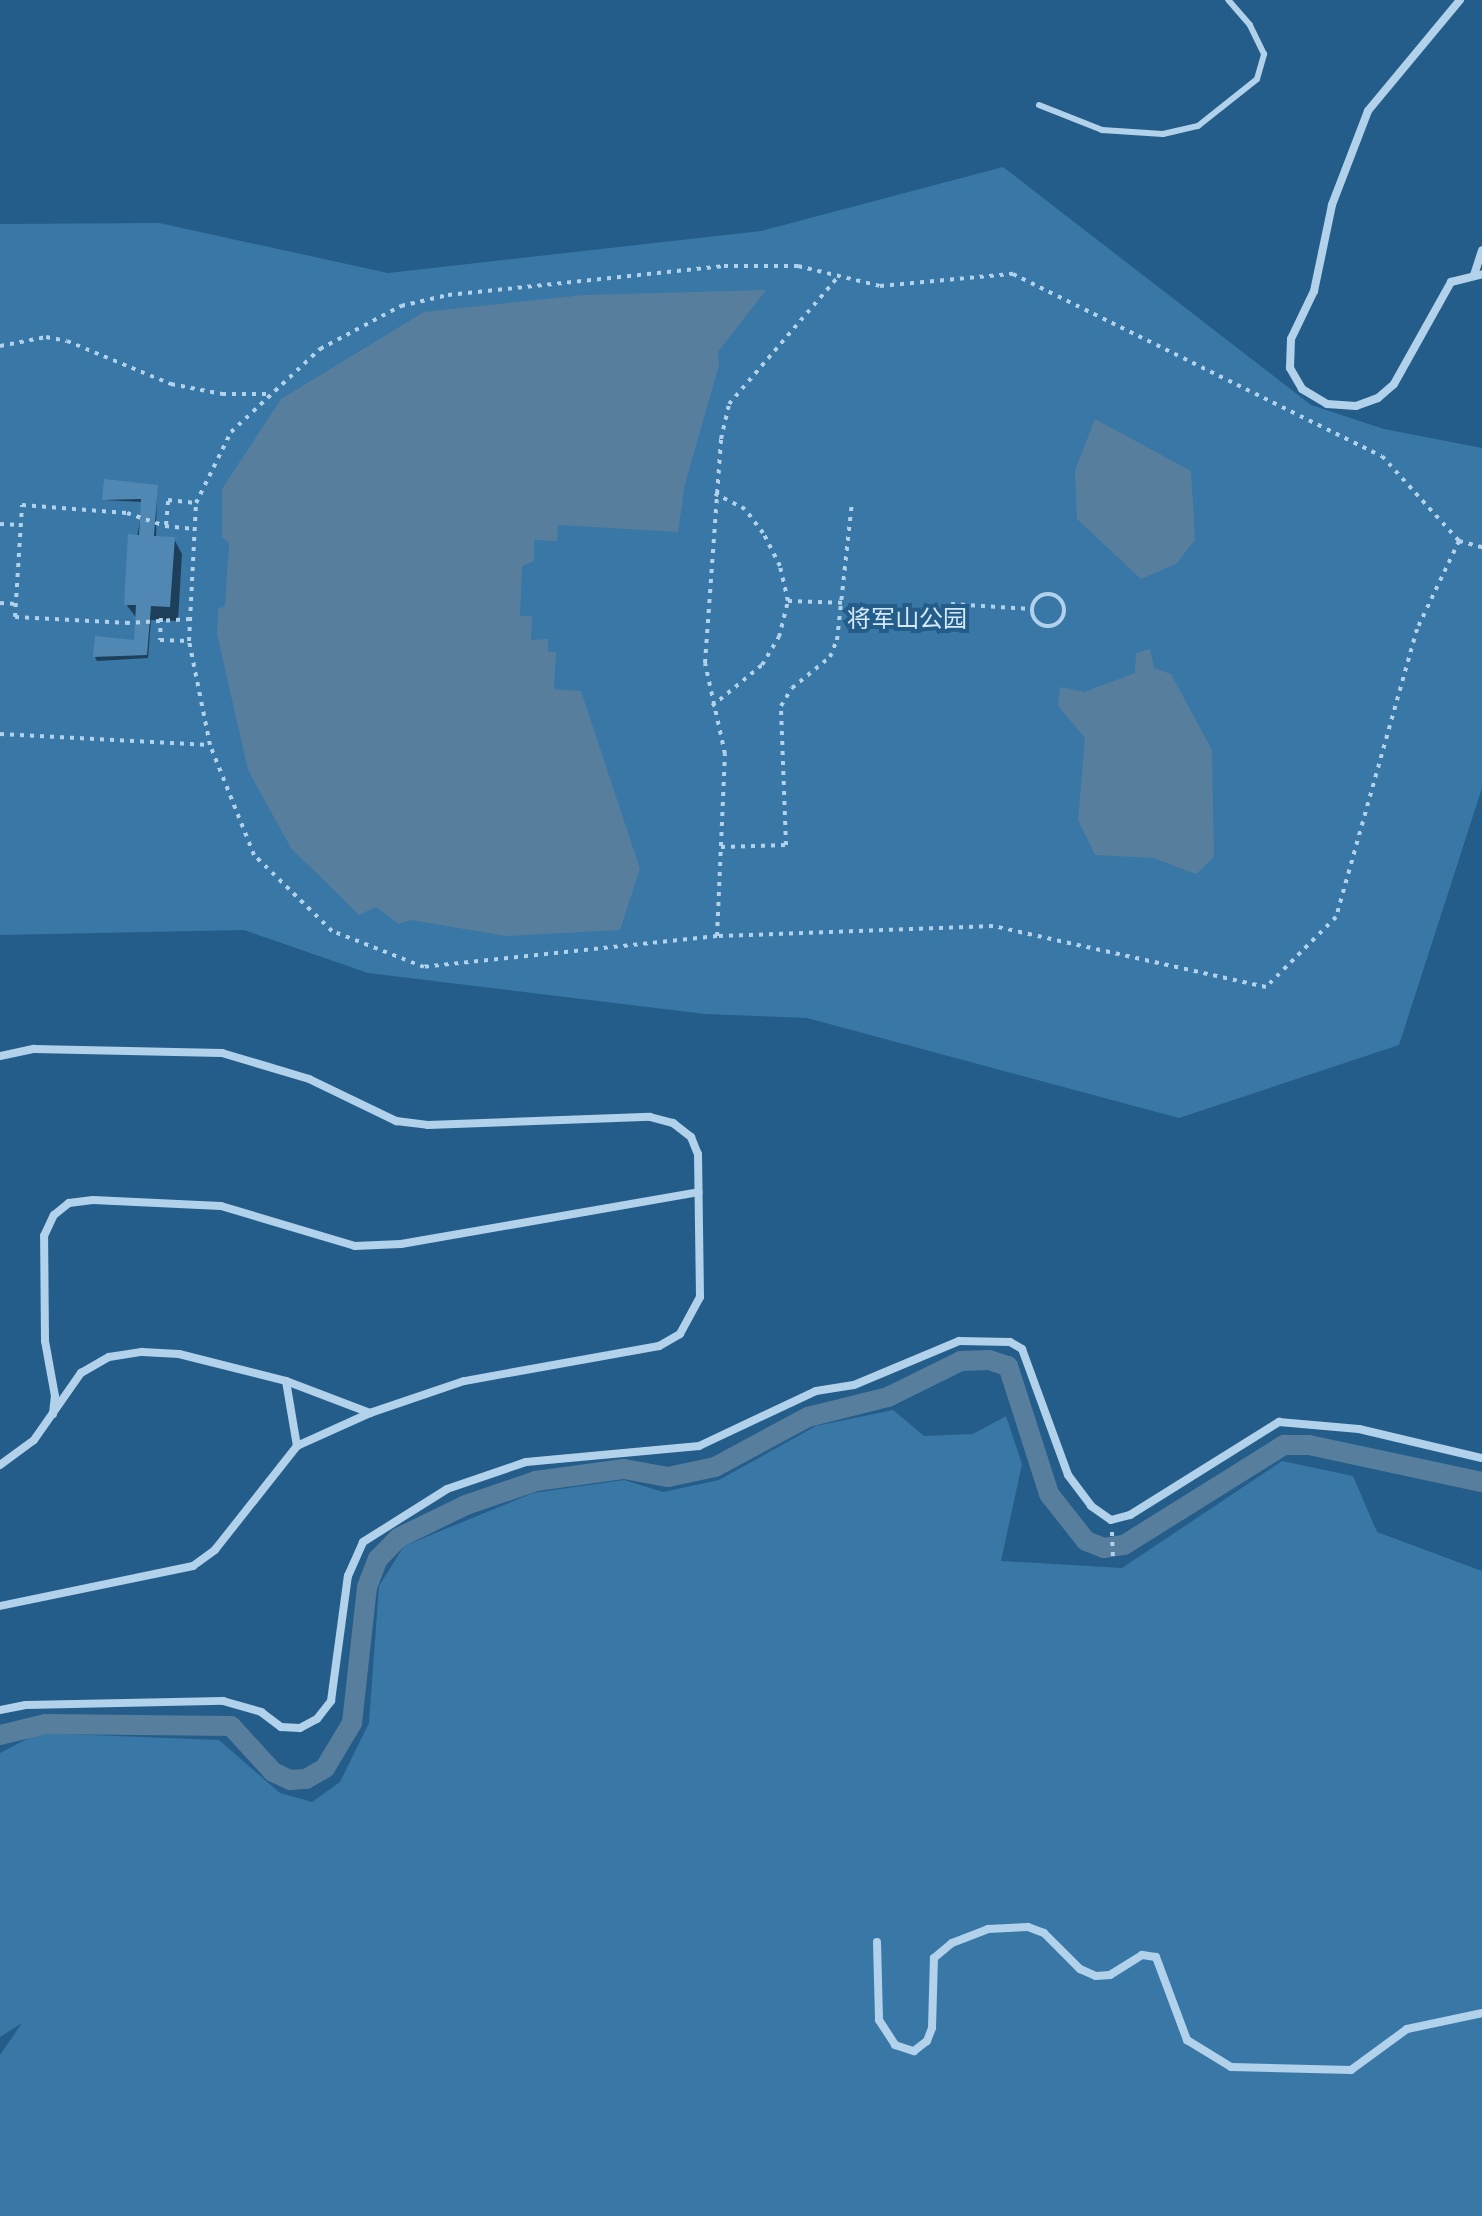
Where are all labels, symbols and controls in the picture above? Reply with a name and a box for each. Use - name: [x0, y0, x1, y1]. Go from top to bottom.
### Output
- park label: 将军山公园: [847, 604, 967, 632]

